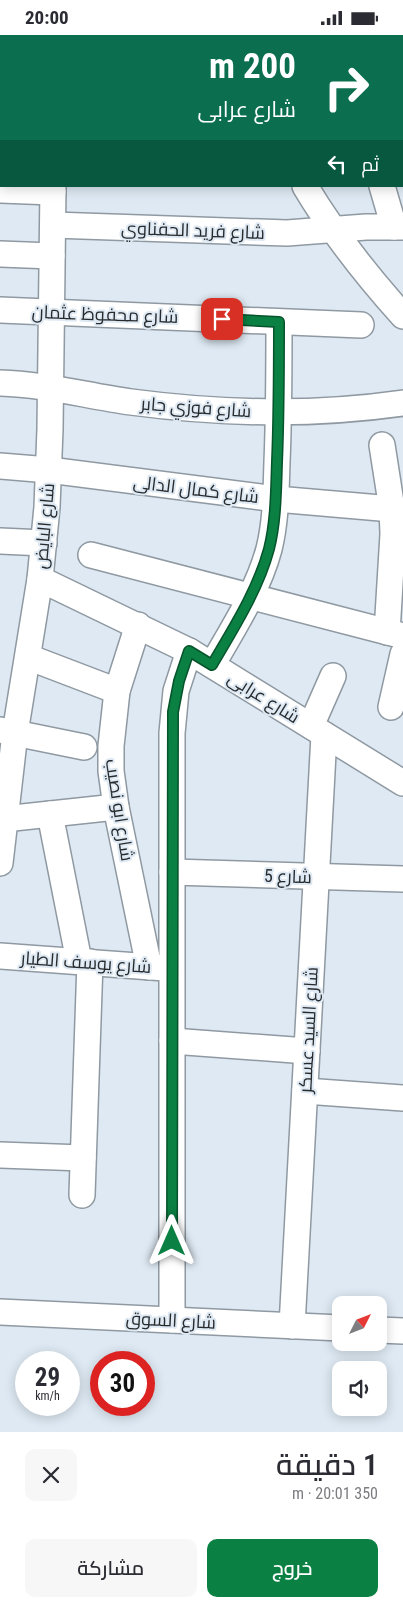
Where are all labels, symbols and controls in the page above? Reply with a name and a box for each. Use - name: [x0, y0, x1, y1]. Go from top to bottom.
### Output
- text: 20:00: [25, 6, 69, 29]
- text: 200 m: [209, 46, 296, 87]
- icon: right: [314, 55, 379, 120]
- text: شارع عرابى: [197, 97, 296, 122]
- icon: left: [323, 150, 351, 178]
- text: ثم: [361, 153, 379, 176]
- street label: شارع فريد الحفناوي: [121, 217, 265, 247]
- pin: [201, 298, 243, 340]
- street label: شارع محفوظ عثمان: [31, 301, 179, 329]
- icon: arrive: [208, 305, 236, 333]
- street label: شارع فوزي جابر: [139, 393, 252, 425]
- street label: شارع كمال الدالى: [132, 471, 260, 509]
- street label: شارع البايض: [30, 482, 60, 570]
- street label: شارع عرابى: [223, 667, 304, 729]
- street label: شارع ابو نصيب: [100, 757, 138, 863]
- street label: شارع 5: [264, 865, 312, 889]
- street label: شارع يوسف الطيار: [19, 947, 152, 979]
- street label: شارع السيد عسكر: [294, 966, 324, 1095]
- position arrow: [145, 1214, 197, 1266]
- north arrow: [332, 1296, 388, 1351]
- map controls: [332, 1296, 387, 1416]
- street label: شارع السوق: [125, 1307, 217, 1335]
- speed limit sign: 30: [90, 1351, 155, 1416]
- button: sound: [332, 1361, 387, 1416]
- text: 29: [35, 1363, 60, 1392]
- text: km/h: [35, 1389, 60, 1403]
- text: 1 دقيقة: [276, 1447, 378, 1482]
- button: close: [25, 1449, 77, 1501]
- text: 350 m · 20:01: [292, 1484, 378, 1503]
- button: مشاركة: [25, 1539, 197, 1597]
- button: خروج: [207, 1539, 378, 1597]

